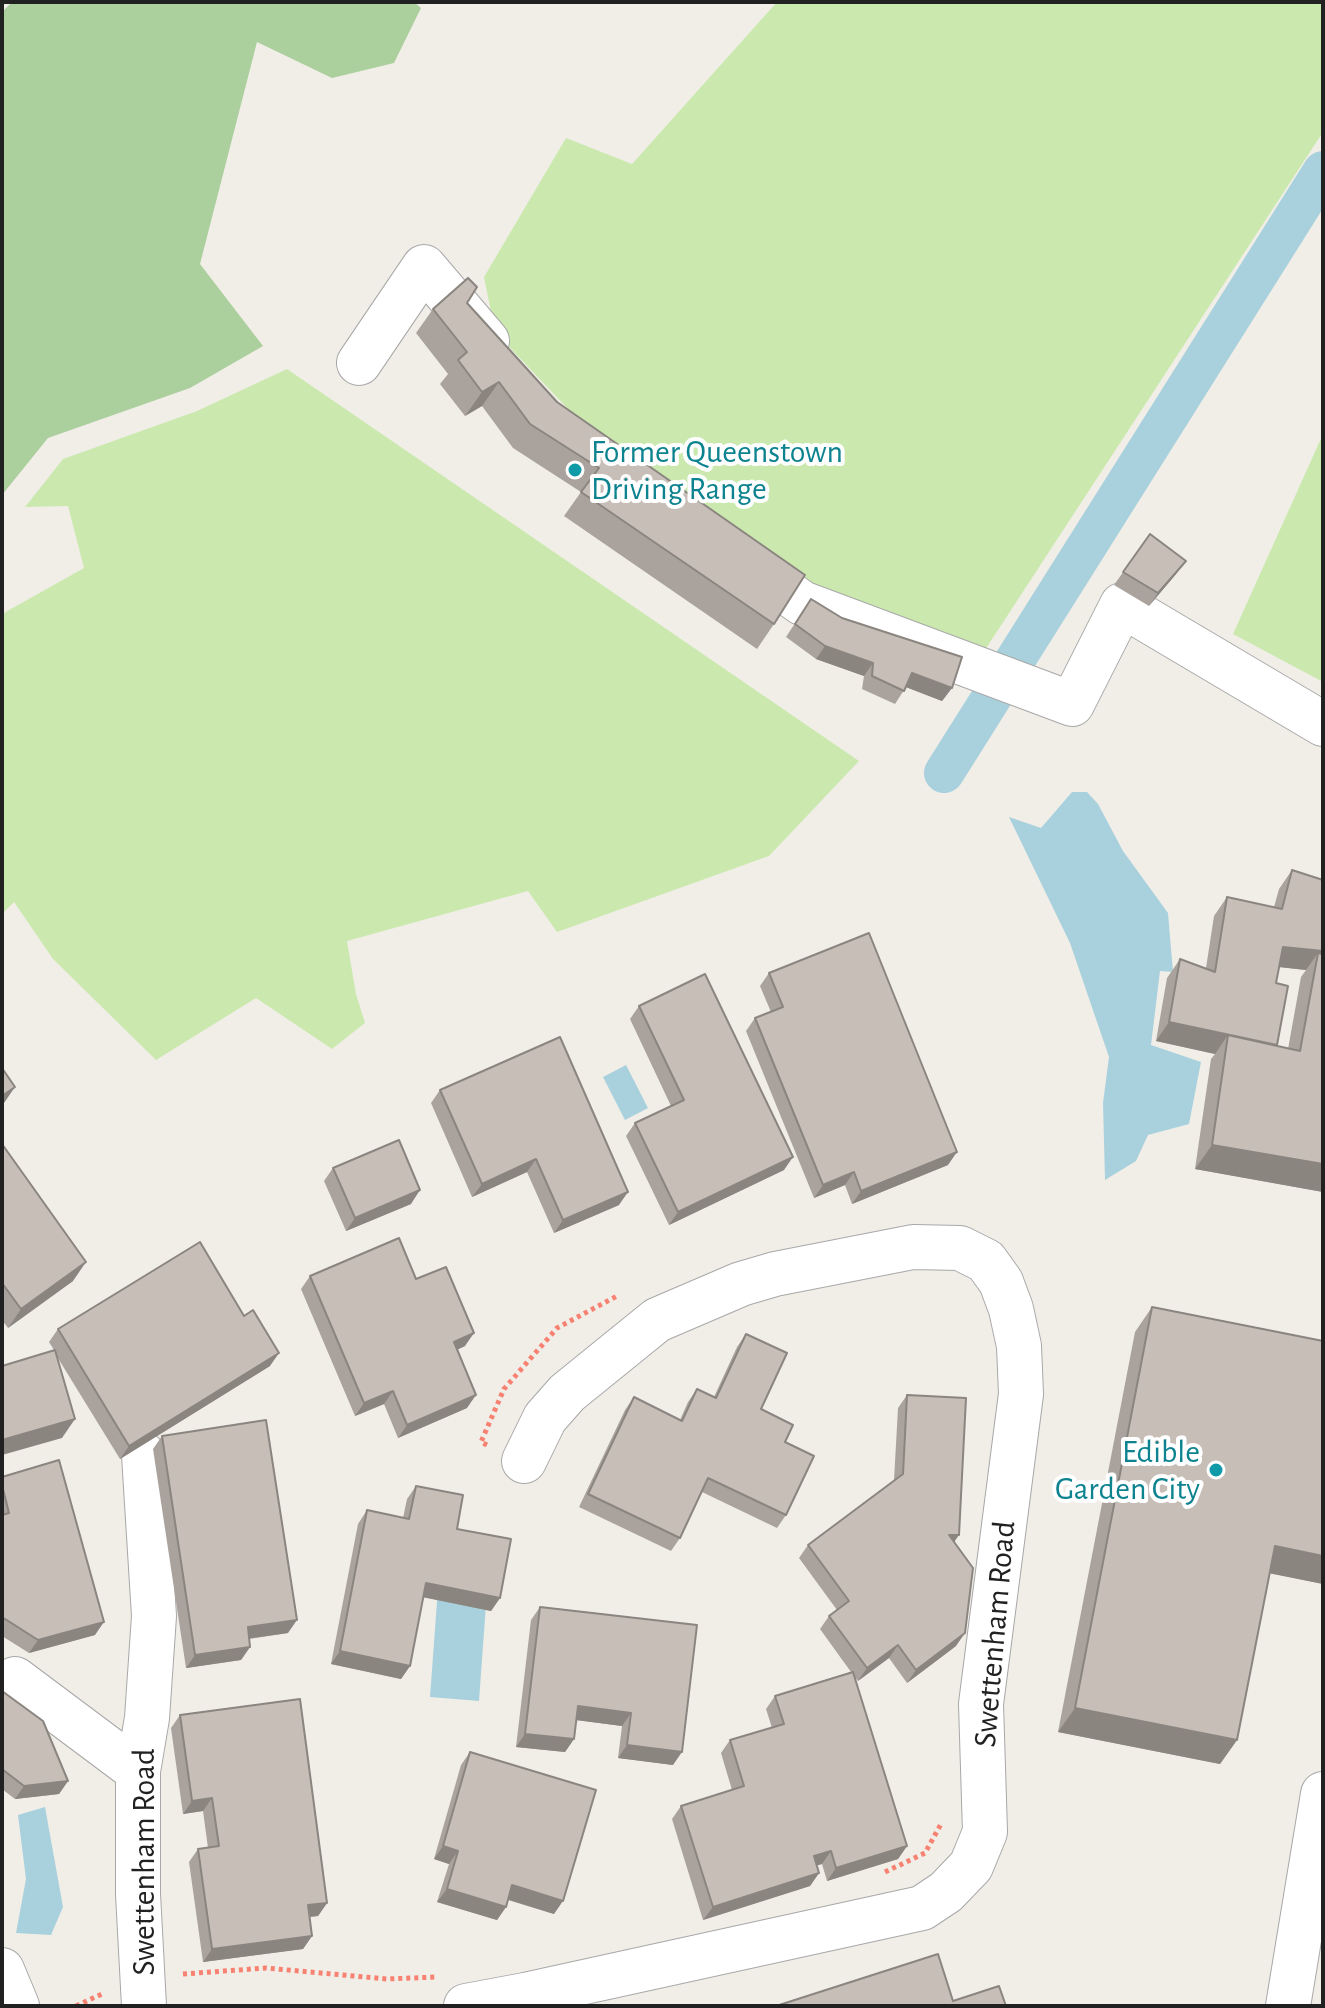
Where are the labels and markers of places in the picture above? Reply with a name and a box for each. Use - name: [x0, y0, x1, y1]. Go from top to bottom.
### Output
- place label: Former Queenstown Driving Range: [591, 433, 843, 508]
- marker: Former Queenstown Driving Range: [566, 461, 584, 479]
- place label: Edible Garden City: [1055, 1433, 1200, 1508]
- marker: Edible Garden City: [1207, 1461, 1225, 1479]

